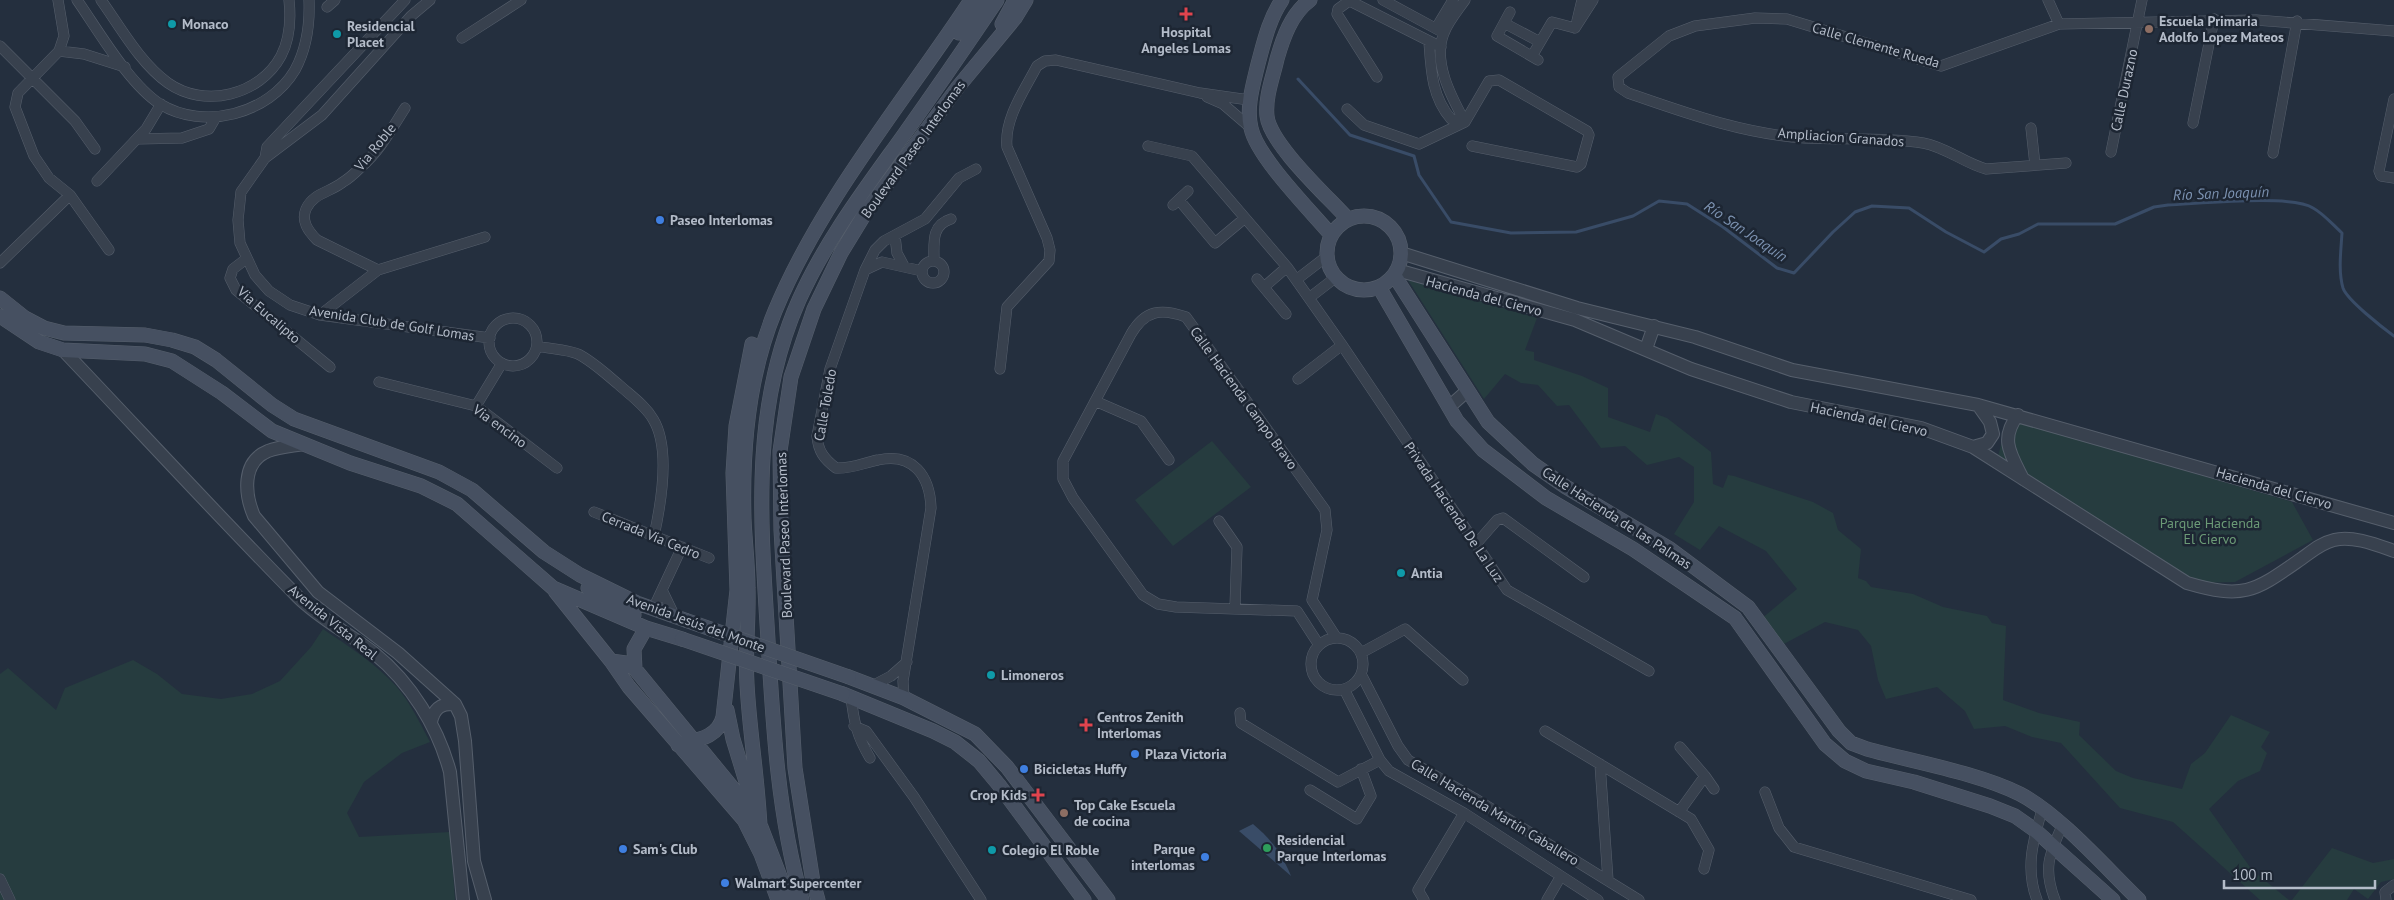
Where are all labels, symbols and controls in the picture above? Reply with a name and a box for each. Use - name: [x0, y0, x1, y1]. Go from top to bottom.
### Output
- marker: Hospital Angeles Lomas: [1179, 7, 1193, 21]
- place label: Escuela Primaria Adolfo Lopez Mateos: [2159, 12, 2284, 46]
- place label: Monaco: [182, 15, 229, 33]
- place label: Residencial Placet: [347, 17, 416, 51]
- marker: Monaco: [166, 18, 178, 30]
- street label: Calle Clemente Rueda: [1810, 18, 1942, 72]
- place label: Hospital Angeles Lomas: [1141, 23, 1231, 57]
- marker: Escuela Primaria Adolfo Lopez Mateos: [2143, 23, 2155, 35]
- marker: Residencial Placet: [331, 28, 343, 40]
- street label: Calle Durazno: [2107, 47, 2141, 133]
- street label: Boulevard Paseo Interlomas: [857, 76, 969, 222]
- street label: Via Roble: [350, 119, 400, 175]
- street label: Ampliacion Granados: [1777, 124, 1905, 150]
- water label: Río San Joaquín: [2173, 182, 2270, 204]
- water label: Río San Joaquín: [1701, 196, 1791, 266]
- place label: Paseo Interlomas: [670, 211, 773, 229]
- marker: Paseo Interlomas: [654, 214, 666, 226]
- street label: Hacienda del Ciervo: [1424, 272, 1544, 320]
- street label: Via Eucalipto: [233, 282, 304, 347]
- street label: Avenida Club de Golf Lomas: [308, 301, 476, 345]
- street label: Calle Hacienda Campo Bravo: [1186, 323, 1302, 473]
- street label: Calle Toledo: [810, 367, 840, 443]
- street label: Hacienda del Ciervo: [1809, 398, 1929, 440]
- street label: Via encino: [469, 400, 531, 452]
- street label: Privada Hacienda De La Luz: [1400, 438, 1508, 586]
- street label: Boulevard Paseo Interlomas: [772, 452, 796, 618]
- street label: Calle Hacienda de las Palmas: [1539, 463, 1695, 573]
- street label: Hacienda del Ciervo: [2214, 463, 2334, 513]
- street label: Cerrada Vía Cedro: [599, 507, 703, 563]
- park label: Parque Hacienda El Ciervo: [2160, 514, 2260, 548]
- place label: Antia: [1411, 564, 1443, 582]
- marker: Antia: [1395, 567, 1407, 579]
- street label: Avenida Vista Real: [285, 581, 381, 663]
- street label: Avenida Jesús del Monte: [624, 590, 768, 656]
- place label: Limoneros: [1001, 666, 1064, 684]
- marker: Limoneros: [985, 669, 997, 681]
- place label: Centros Zenith Interlomas: [1097, 708, 1184, 742]
- marker: Centros Zenith Interlomas: [1079, 718, 1093, 732]
- place label: Plaza Victoria: [1145, 745, 1227, 763]
- marker: Plaza Victoria: [1129, 748, 1141, 760]
- street label: Calle Hacienda Martín Caballero: [1408, 755, 1582, 869]
- place label: Bicicletas Huffy: [1034, 760, 1127, 778]
- marker: Bicicletas Huffy: [1018, 763, 1030, 775]
- place label: Crop Kids: [970, 786, 1027, 804]
- marker: Crop Kids: [1031, 788, 1045, 802]
- place label: Top Cake Escuela de cocina: [1074, 796, 1176, 830]
- marker: Top Cake Escuela de cocina: [1058, 807, 1070, 819]
- place label: Residencial Parque Interlomas: [1277, 831, 1386, 865]
- place label: Sam's Club: [633, 840, 698, 858]
- place label: Parque interlomas: [1131, 840, 1195, 874]
- place label: Colegio El Roble: [1002, 841, 1099, 859]
- marker: Residencial Parque Interlomas: [1261, 842, 1273, 854]
- marker: Sam's Club: [617, 843, 629, 855]
- marker: Colegio El Roble: [986, 844, 998, 856]
- marker: Parque interlomas: [1199, 851, 1211, 863]
- scale bar: [2224, 858, 2375, 890]
- text: 100 m: [2232, 865, 2273, 884]
- place label: Walmart Supercenter: [735, 874, 861, 892]
- marker: Walmart Supercenter: [719, 877, 731, 889]

